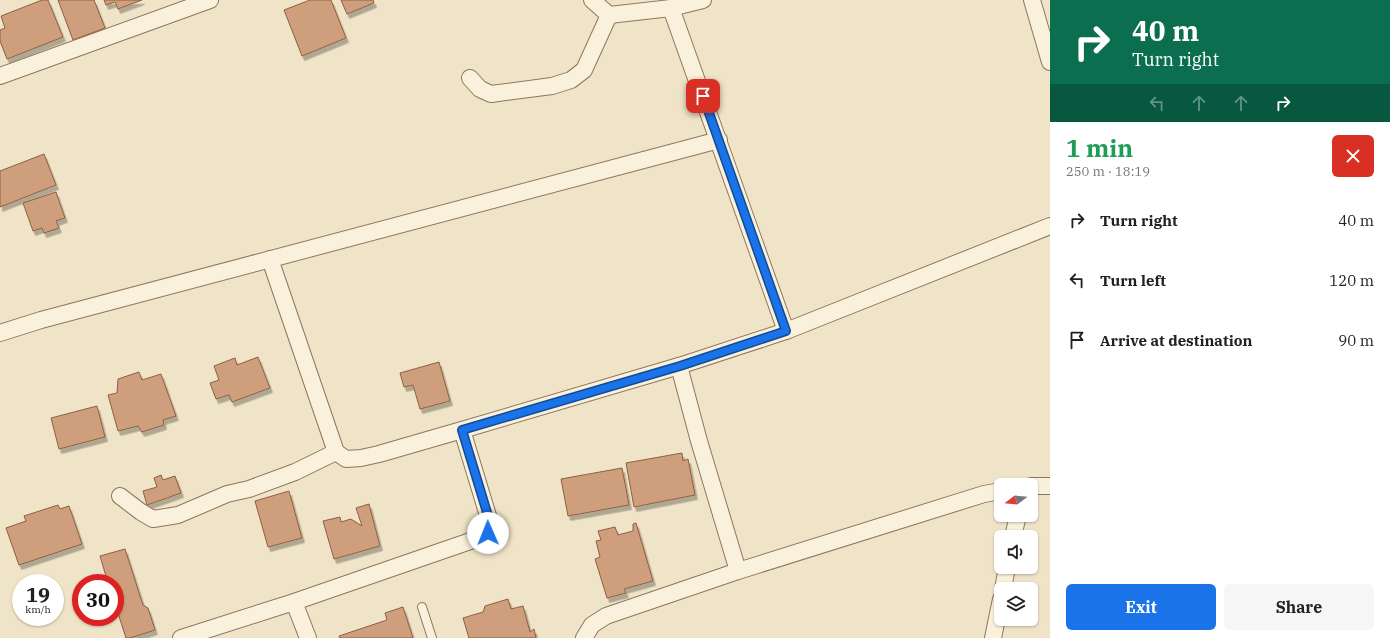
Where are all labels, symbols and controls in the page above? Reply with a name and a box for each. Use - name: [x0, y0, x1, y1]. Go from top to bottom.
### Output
- text: 40 m: [1132, 12, 1199, 49]
- icon: right: [1066, 16, 1118, 68]
- text: Turn right: [1132, 48, 1219, 71]
- pin: [686, 79, 720, 113]
- icon: arrive: [692, 85, 714, 107]
- icon: left: [1146, 92, 1168, 114]
- icon: ahead: [1188, 92, 1210, 114]
- icon: ahead: [1230, 92, 1252, 114]
- icon: right: [1272, 92, 1294, 114]
- text: 1 min: [1066, 132, 1133, 164]
- button: close: [1332, 135, 1374, 177]
- text: 250 m · 18:19: [1066, 163, 1150, 180]
- icon: right: [1066, 209, 1088, 231]
- text: Turn right: [1100, 211, 1178, 230]
- text: 40 m: [1338, 211, 1374, 230]
- icon: left: [1066, 269, 1088, 291]
- text: Turn left: [1100, 271, 1166, 290]
- text: 120 m: [1329, 271, 1374, 290]
- icon: arrive: [1066, 329, 1088, 351]
- text: Arrive at destination: [1100, 331, 1252, 350]
- text: 90 m: [1338, 331, 1374, 350]
- north arrow: [994, 478, 1038, 522]
- map controls: [994, 478, 1038, 626]
- position arrow: [467, 512, 509, 554]
- button: sound: [994, 530, 1038, 574]
- speed limit sign: 30: [72, 574, 124, 626]
- text: 19: [26, 581, 50, 608]
- button: layers: [994, 582, 1038, 626]
- button: Exit: [1066, 584, 1216, 630]
- button: Share: [1224, 584, 1374, 630]
- text: km/h: [25, 603, 51, 616]

